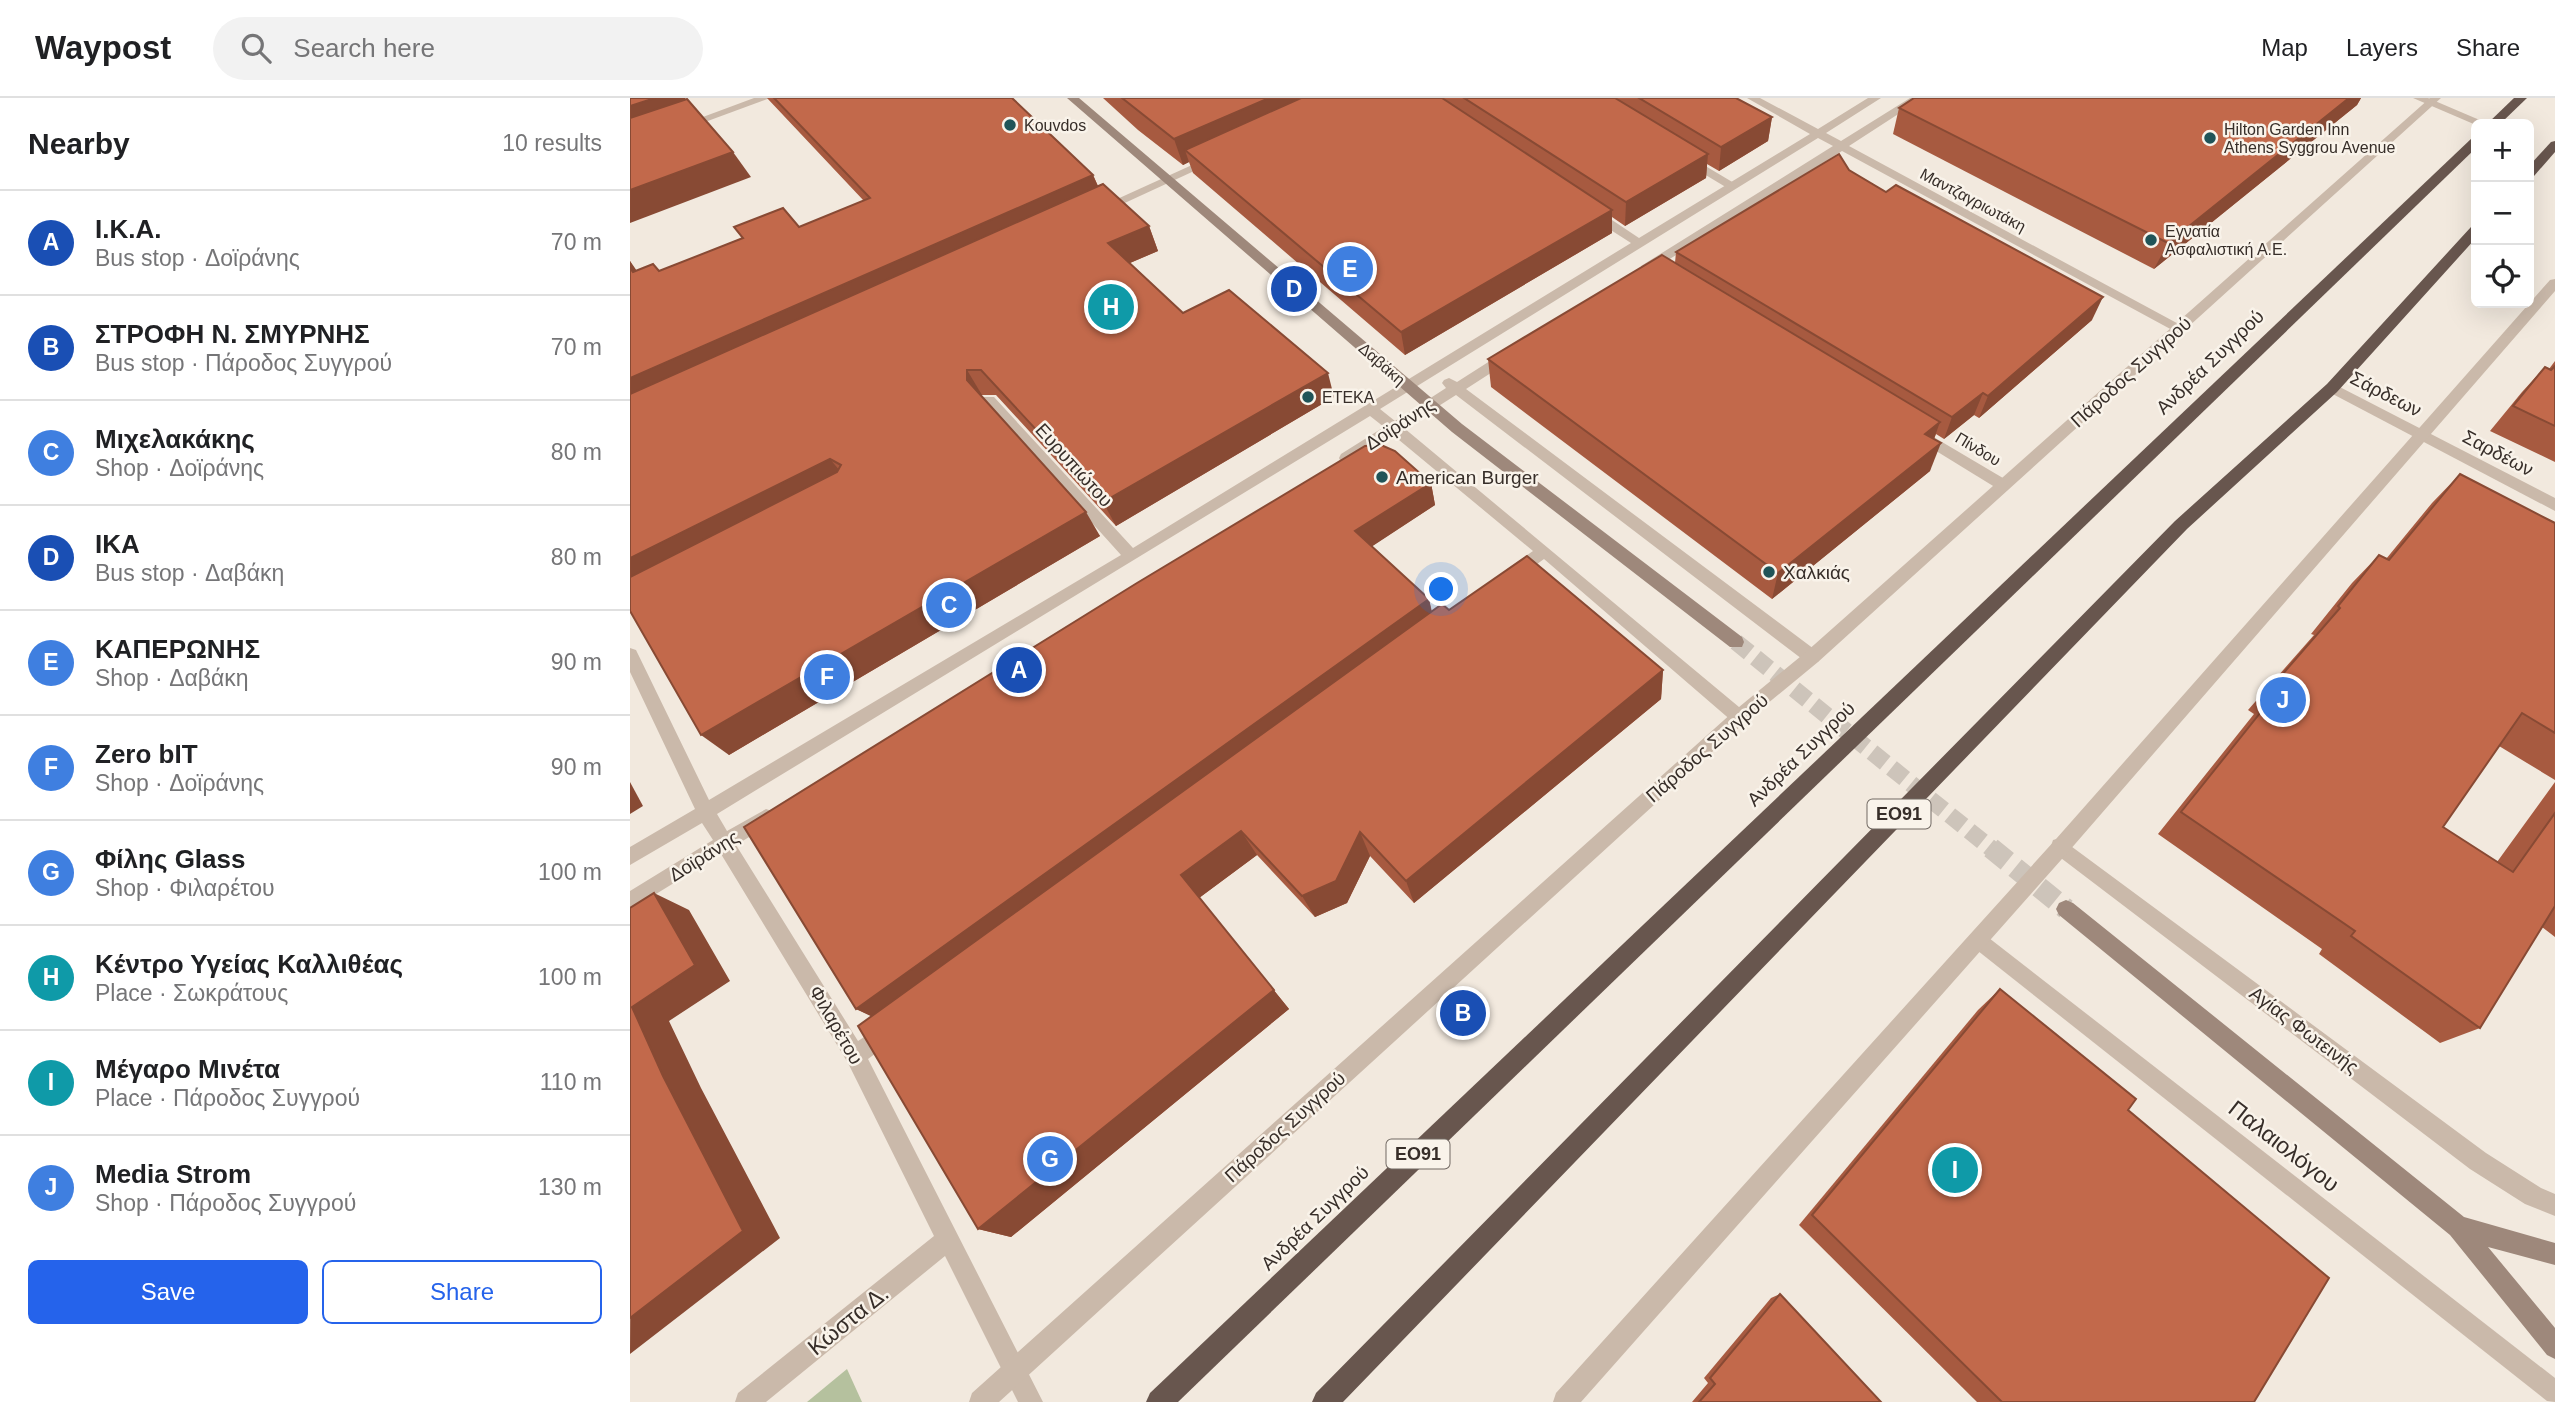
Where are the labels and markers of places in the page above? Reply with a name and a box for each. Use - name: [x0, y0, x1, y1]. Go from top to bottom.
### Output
- marker: Kouvdos: [1002, 117, 1018, 133]
- place label: Kouvdos: [1024, 117, 1086, 134]
- place label: Hilton Garden Inn Athens Syggrou Avenue: [2224, 121, 2395, 156]
- marker: Hilton Garden Inn Athens Syggrou Avenue: [2202, 130, 2218, 146]
- place label: Εγνατία Ασφαλιστική Α.Ε.: [2165, 223, 2287, 258]
- marker: Εγνατία Ασφαλιστική Α.Ε.: [2143, 232, 2159, 248]
- pin: E: [1327, 243, 1373, 295]
- pin: D: [1271, 263, 1317, 315]
- pin: H: [1088, 281, 1134, 333]
- marker: ΕΤΕΚΑ: [1300, 389, 1316, 405]
- place label: ΕΤΕΚΑ: [1322, 389, 1375, 406]
- place label: American Burger: [1396, 467, 1539, 488]
- marker: American Burger: [1374, 469, 1390, 485]
- place label: Χαλκιάς: [1783, 562, 1850, 583]
- marker: Χαλκιάς: [1761, 564, 1777, 580]
- pin: C: [926, 579, 972, 631]
- pin: A: [996, 644, 1042, 696]
- pin: F: [804, 651, 850, 703]
- pin: J: [2260, 674, 2306, 726]
- pin: B: [1440, 987, 1486, 1039]
- pin: G: [1027, 1133, 1073, 1185]
- pin: I: [1932, 1144, 1978, 1196]

